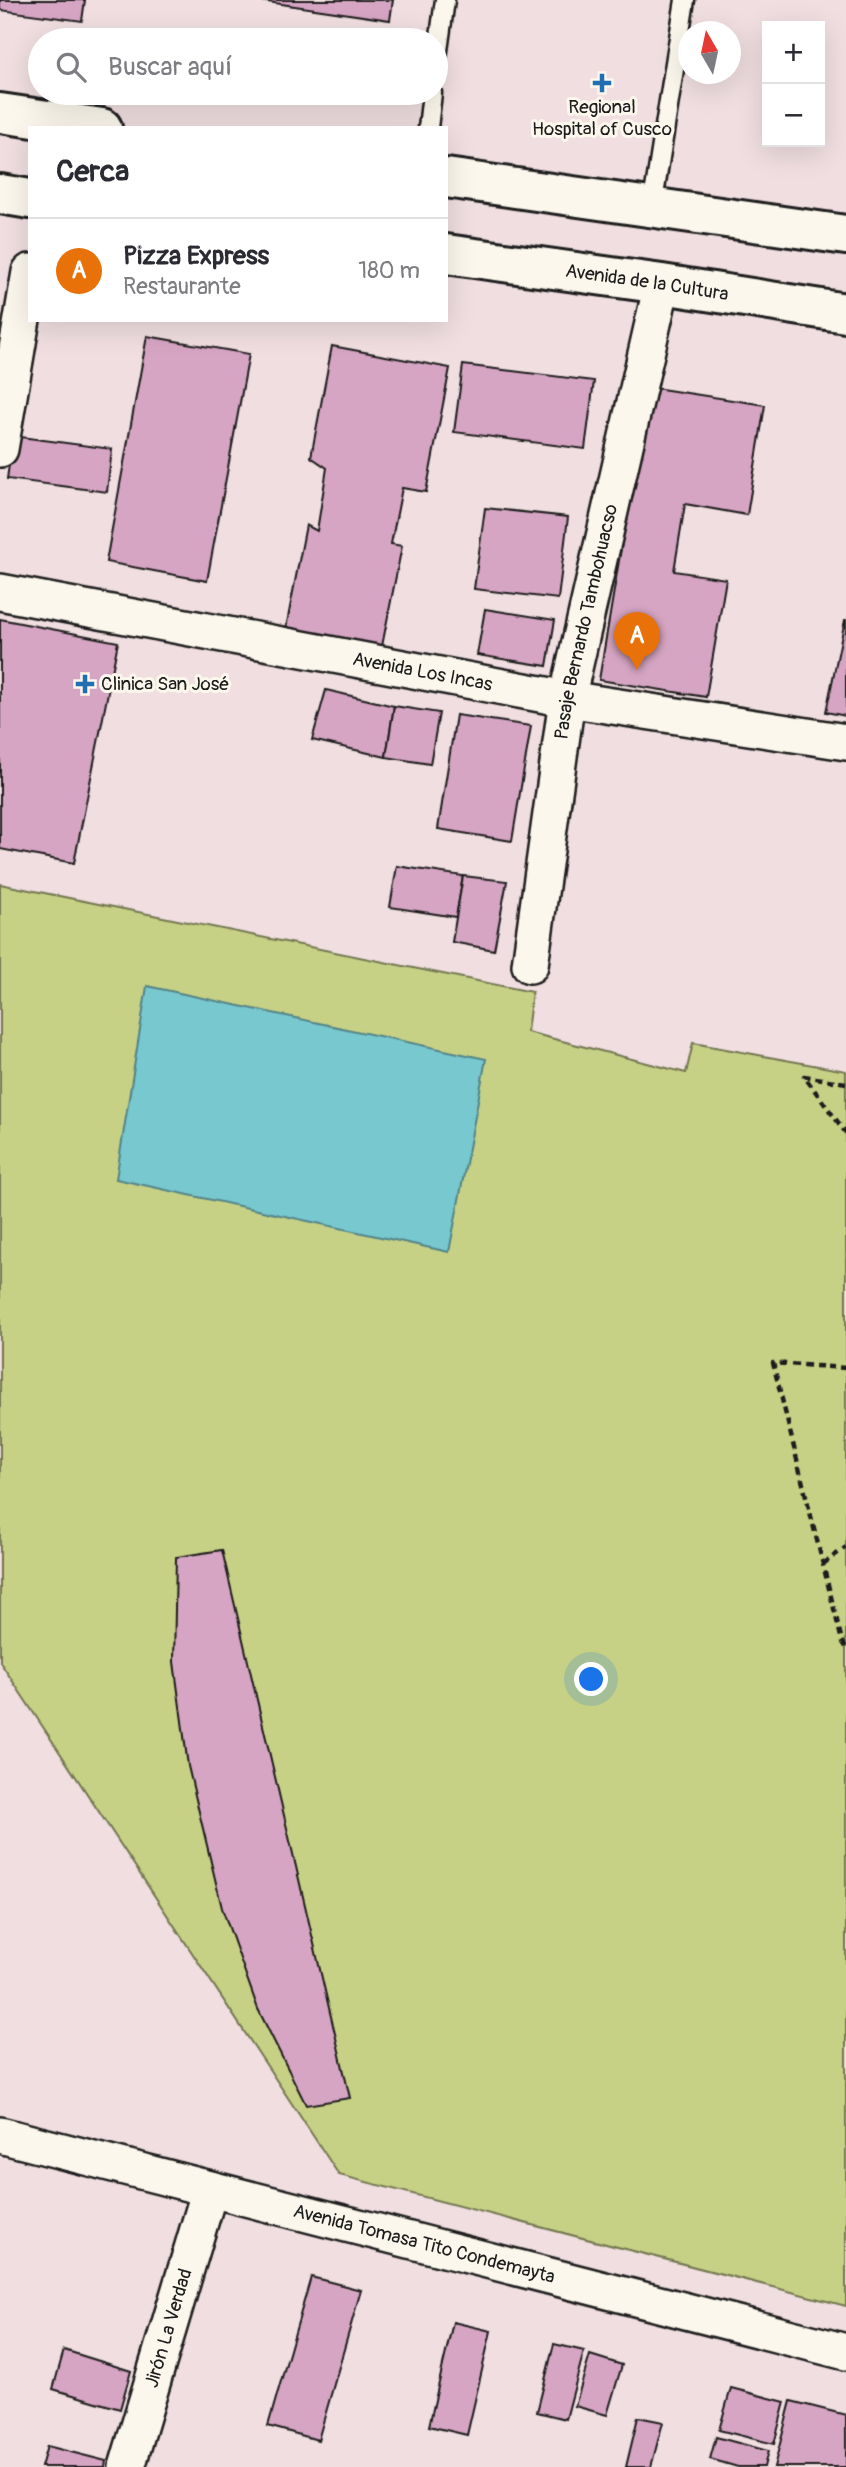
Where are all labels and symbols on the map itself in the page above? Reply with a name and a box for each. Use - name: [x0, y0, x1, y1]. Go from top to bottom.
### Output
- north arrow: [678, 21, 741, 84]
- marker: Regional Hospital of Cusco: [592, 73, 612, 93]
- place label: Regional Hospital of Cusco: [532, 95, 672, 141]
- street label: Avenida de la Cultura: [564, 259, 730, 306]
- street label: Pasaje Bernardo Tambohuacso: [550, 502, 623, 741]
- pin: A: [614, 612, 660, 670]
- street label: Avenida Los Incas: [351, 647, 495, 697]
- place label: Clinica San José: [101, 672, 229, 696]
- marker: Clinica San José: [75, 674, 95, 694]
- your location: [574, 1662, 608, 1696]
- street label: Avenida Tomasa Tito Condemayta: [291, 2199, 558, 2289]
- street label: Jirón La Verdad: [139, 2266, 198, 2390]

